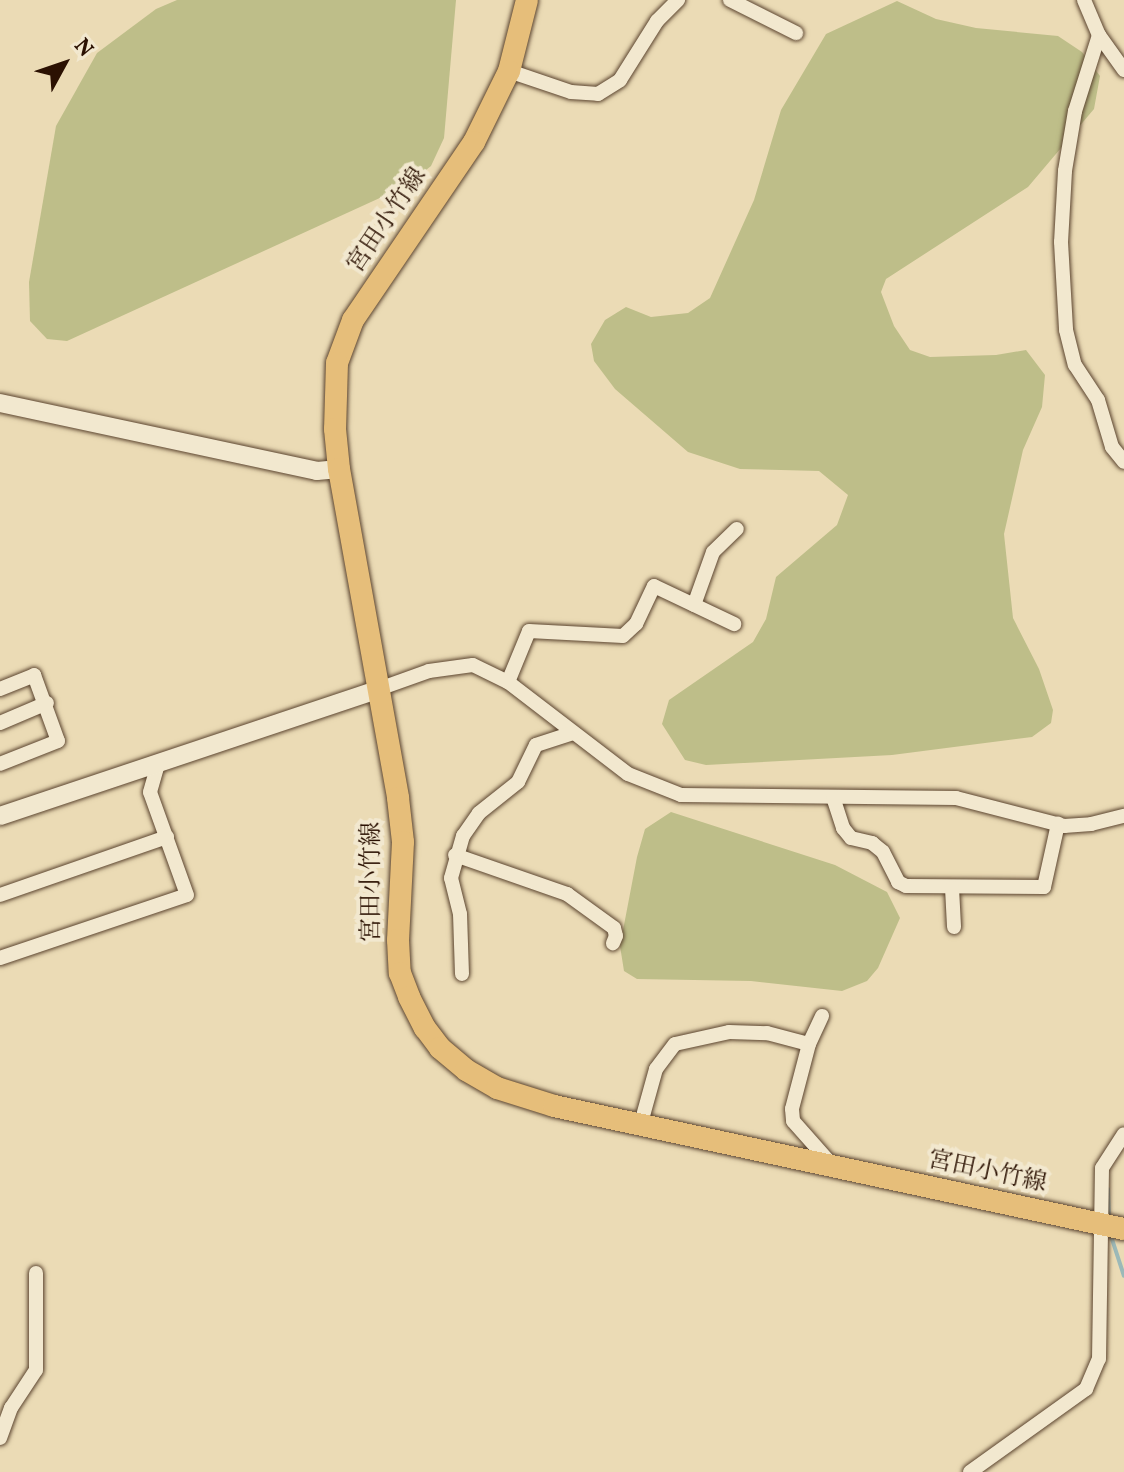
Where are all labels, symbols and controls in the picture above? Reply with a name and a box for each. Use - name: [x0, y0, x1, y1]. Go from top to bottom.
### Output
- north arrow: [24, 24, 104, 104]
- text: N: [66, 32, 100, 64]
- street label: 宮田小竹線: [343, 163, 433, 279]
- street label: 宮田小竹線: [359, 822, 387, 942]
- street label: 宮田小竹線: [925, 1146, 1049, 1200]

